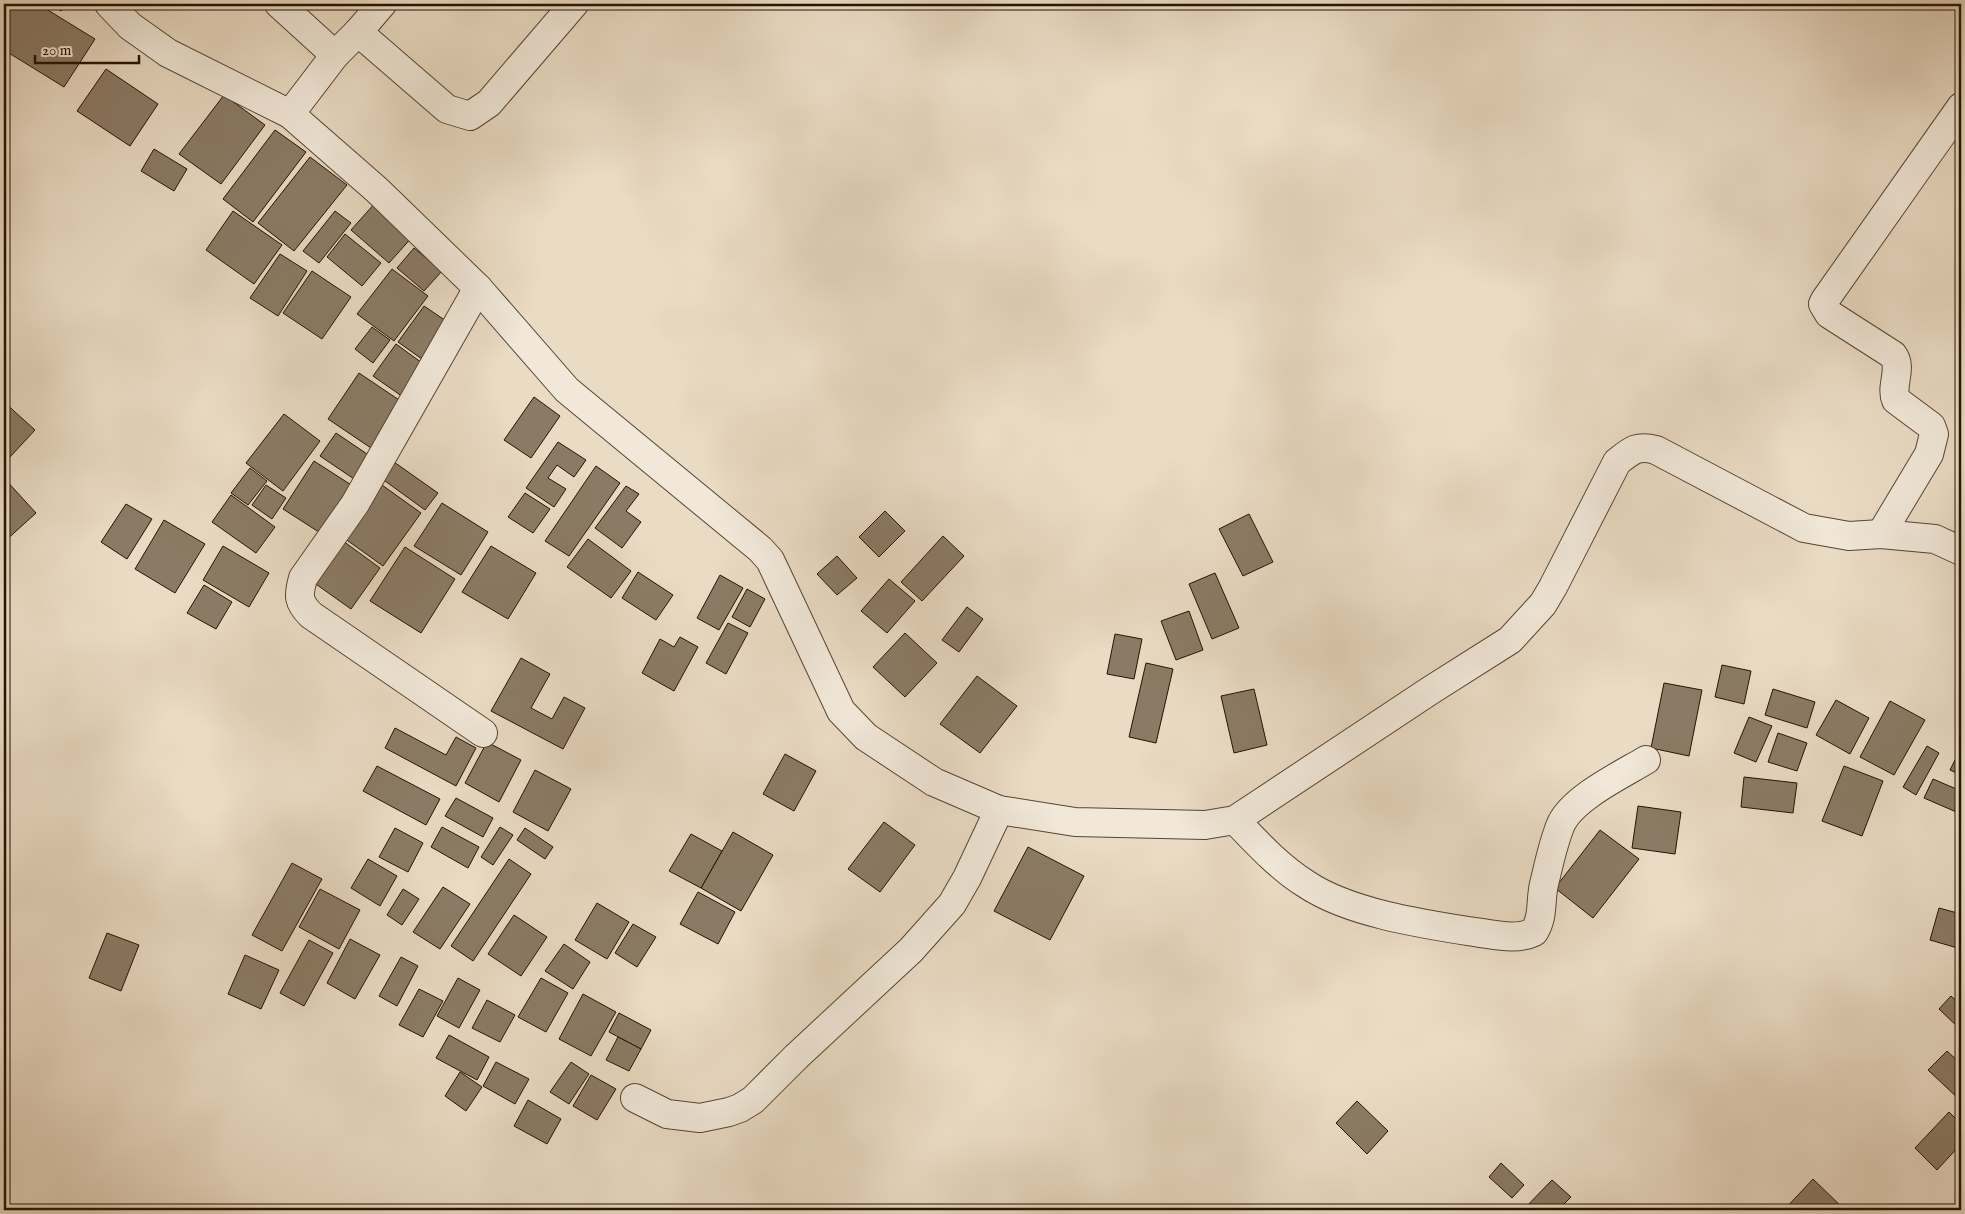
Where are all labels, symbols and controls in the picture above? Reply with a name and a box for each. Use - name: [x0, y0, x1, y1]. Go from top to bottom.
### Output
- scale bar: [35, 32, 139, 64]
- text: 20 m: [42, 41, 72, 60]

